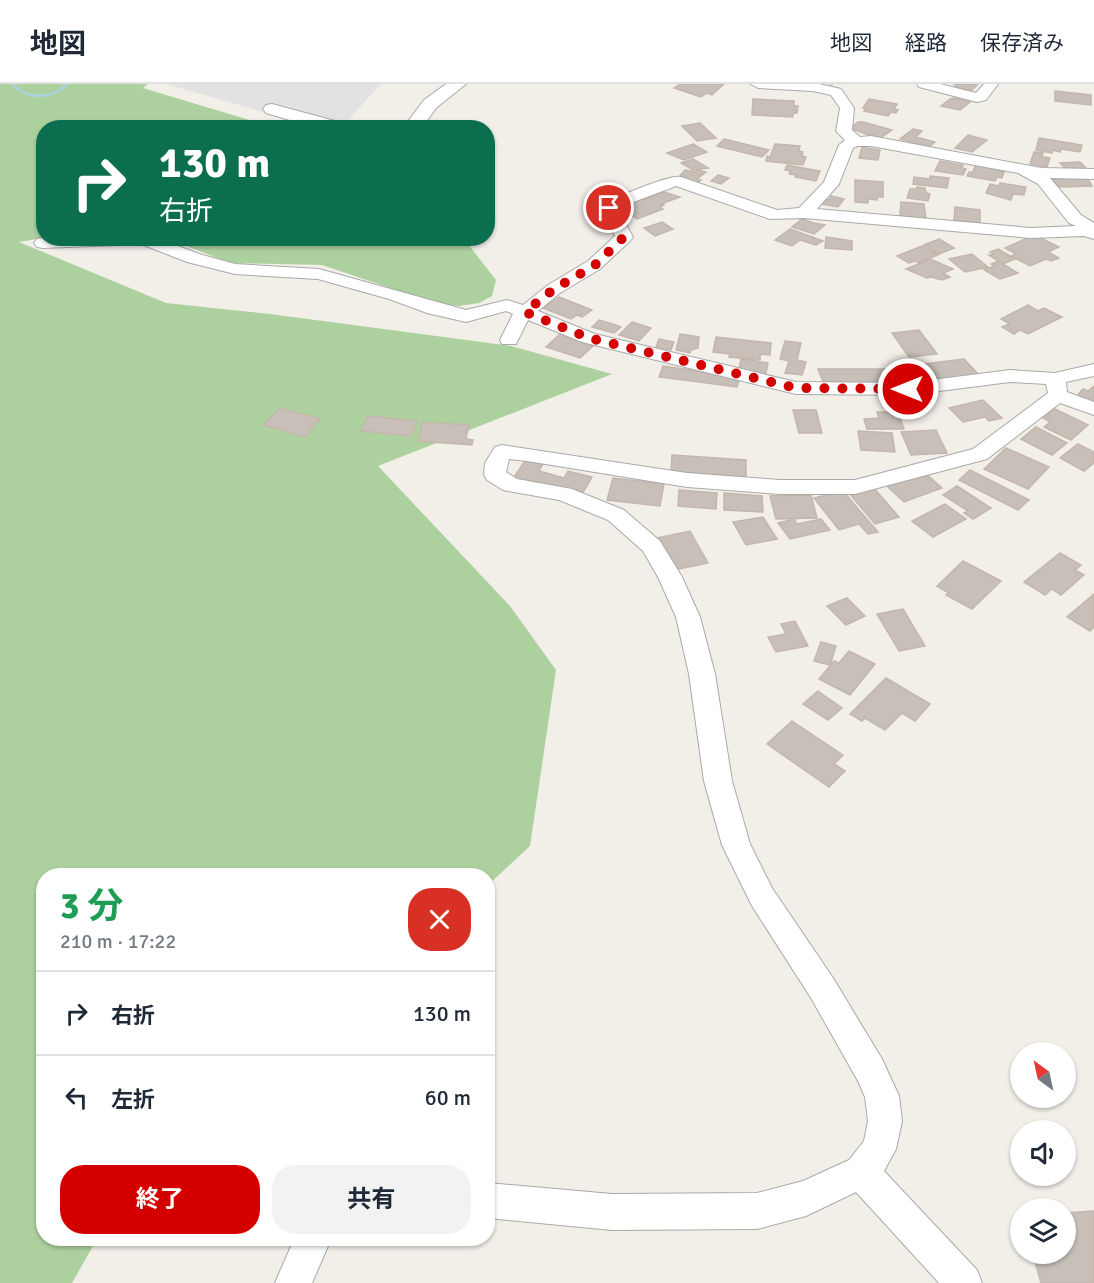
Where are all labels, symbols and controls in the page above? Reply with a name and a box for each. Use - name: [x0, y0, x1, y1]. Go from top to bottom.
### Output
- text: 地図: [30, 27, 86, 61]
- text: 地図: [830, 30, 872, 56]
- text: 経路: [905, 30, 947, 56]
- text: 保存済み: [980, 30, 1064, 56]
- text: 130 m: [159, 138, 270, 189]
- icon: right: [60, 144, 138, 222]
- pin: [583, 182, 634, 233]
- icon: arrive: [592, 191, 625, 224]
- text: 右折: [159, 195, 213, 228]
- position arrow: [876, 357, 940, 421]
- text: 3 分: [60, 884, 123, 929]
- button: close: [408, 888, 471, 951]
- text: 210 m · 17:22: [60, 929, 176, 954]
- icon: right: [60, 997, 93, 1030]
- text: 130 m: [413, 1000, 471, 1027]
- text: 右折: [111, 1002, 155, 1029]
- north arrow: [1010, 1042, 1076, 1108]
- map controls: [1010, 1042, 1076, 1264]
- icon: left: [60, 1081, 93, 1114]
- text: 60 m: [425, 1084, 471, 1111]
- text: 左折: [111, 1086, 155, 1113]
- button: sound: [1010, 1120, 1076, 1186]
- button: 終了: [60, 1165, 260, 1234]
- button: 共有: [272, 1165, 471, 1234]
- button: layers: [1010, 1198, 1076, 1264]

